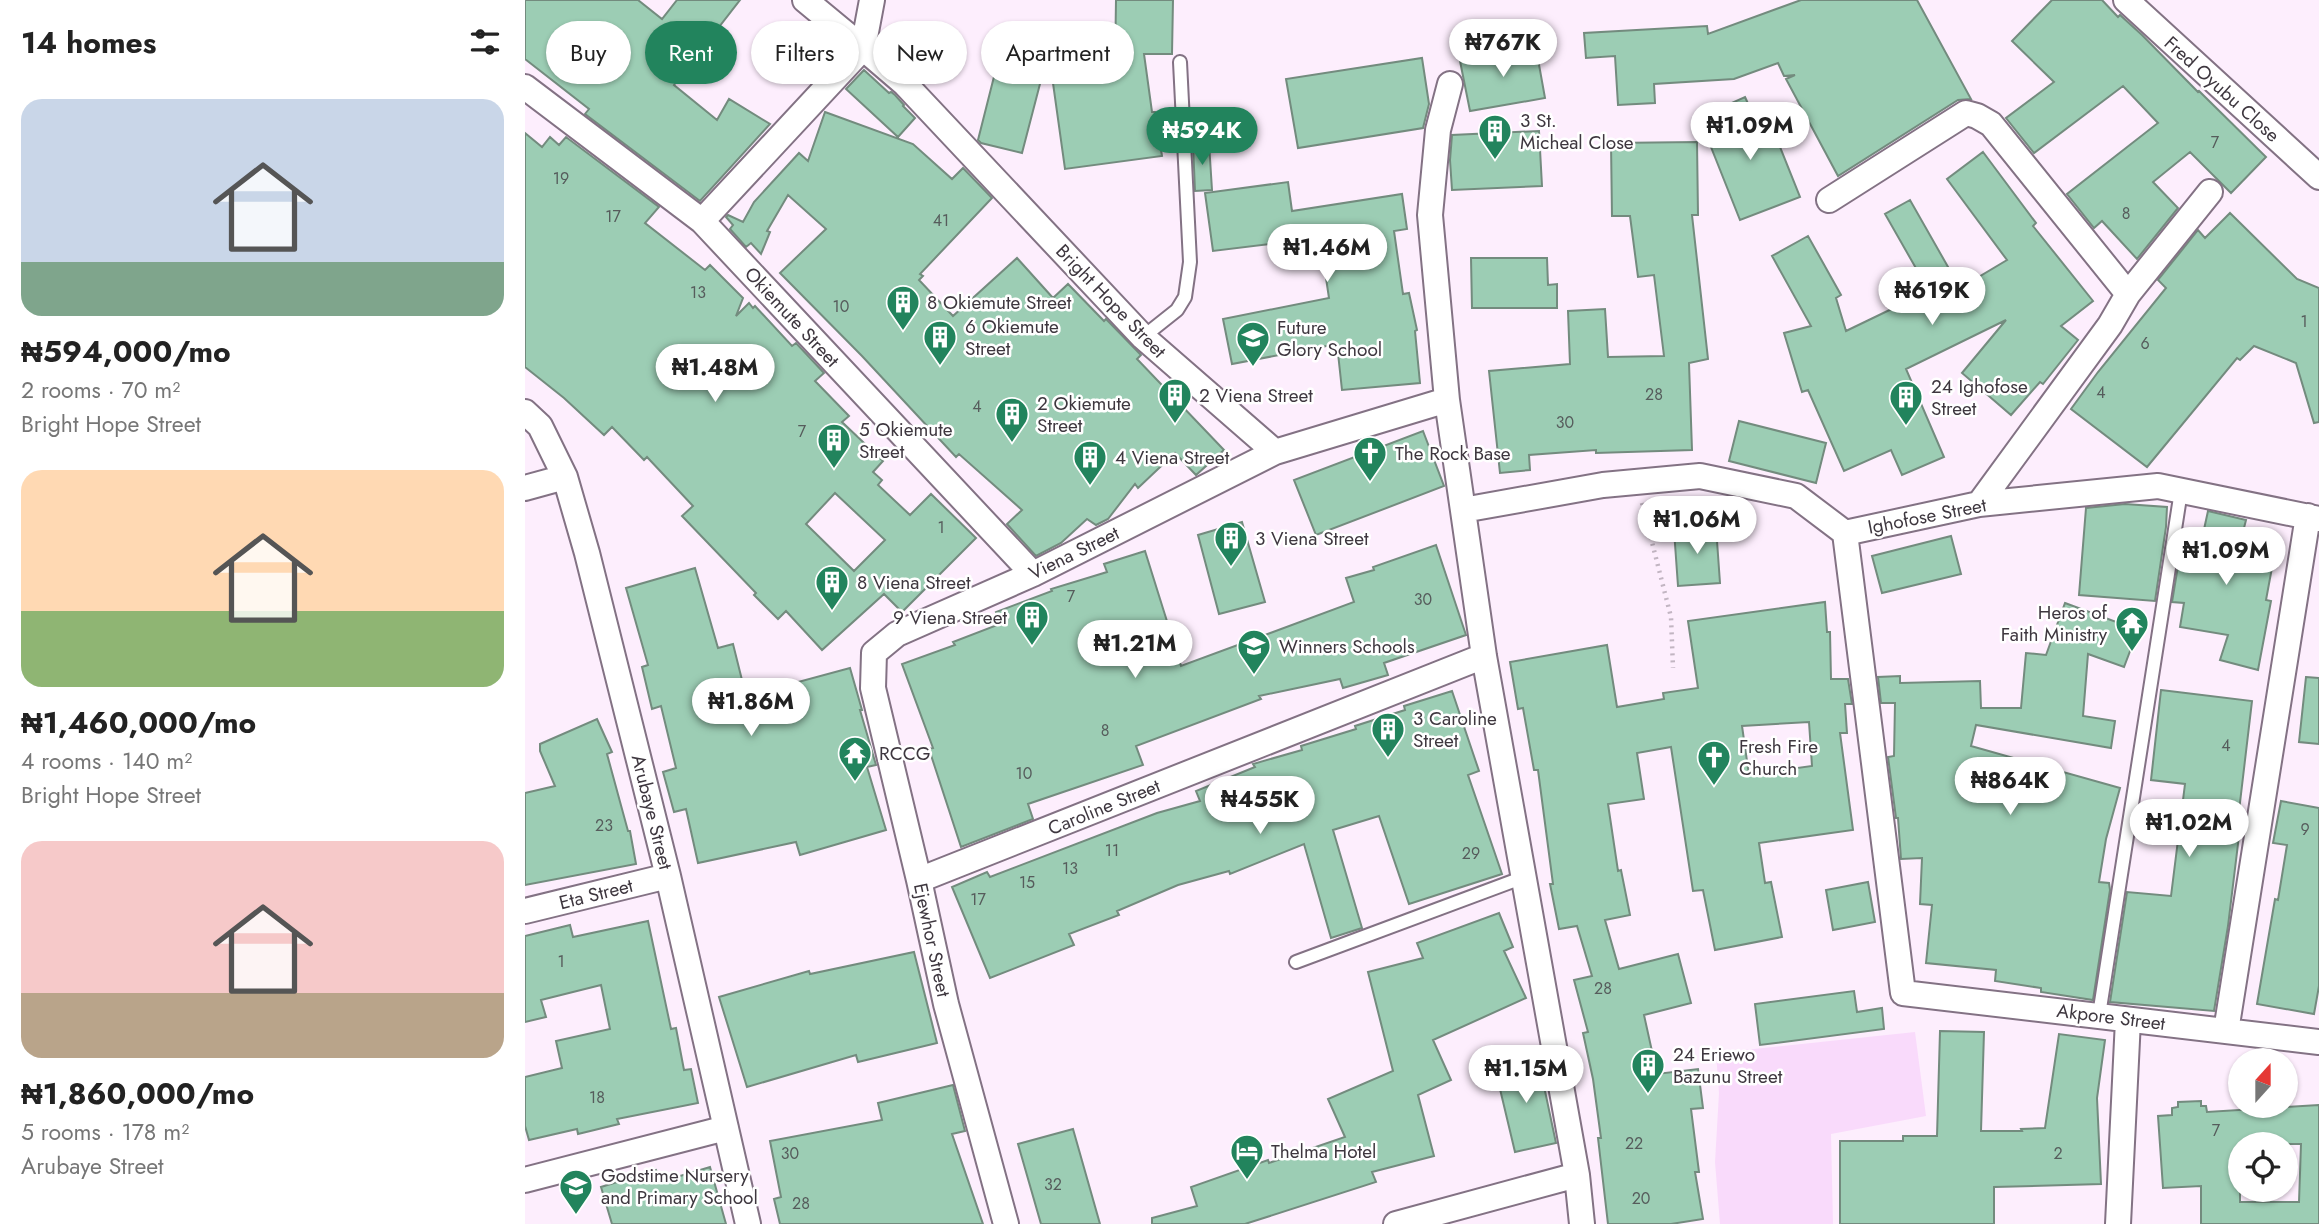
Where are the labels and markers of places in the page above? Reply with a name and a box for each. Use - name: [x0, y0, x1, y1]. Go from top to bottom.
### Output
- pin: ₦767K: [1454, 20, 1552, 79]
- pin: ₦1.09M: [1693, 102, 1807, 162]
- place label: 3 St. Micheal Close: [1520, 107, 1634, 156]
- pin: ₦594K: [1153, 108, 1251, 167]
- building icon: 3 St. Micheal Close: [1476, 112, 1514, 161]
- pin: ₦1.46M: [1270, 224, 1384, 284]
- pin: ₦619K: [1883, 268, 1981, 327]
- building icon: 8 Okiemute Street: [884, 283, 922, 332]
- place label: 8 Okiemute Street: [927, 289, 1072, 316]
- place label: 6 Okiemute Street: [965, 313, 1059, 362]
- place label: Future Glory School: [1277, 314, 1382, 363]
- building icon: 6 Okiemute Street: [921, 318, 959, 367]
- school or university icon: Future Glory School: [1234, 319, 1272, 368]
- pin: ₦1.48M: [658, 344, 772, 404]
- place label: 24 Ighofose Street: [1931, 373, 2028, 422]
- building icon: 2 Viena Street: [1156, 376, 1194, 425]
- building icon: 24 Ighofose Street: [1887, 378, 1925, 427]
- place label: 2 Viena Street: [1199, 382, 1313, 409]
- place label: 2 Okiemute Street: [1037, 390, 1131, 439]
- building icon: 2 Okiemute Street: [993, 395, 1031, 444]
- place label: 5 Okiemute Street: [859, 416, 953, 465]
- building icon: 5 Okiemute Street: [815, 421, 853, 470]
- church icon: The Rock Base: [1351, 434, 1389, 483]
- building icon: 4 Viena Street: [1071, 438, 1109, 487]
- place label: The Rock Base: [1395, 440, 1511, 467]
- place label: 4 Viena Street: [1115, 444, 1230, 471]
- pin: ₦1.06M: [1640, 496, 1754, 556]
- building icon: 3 Viena Street: [1212, 519, 1250, 568]
- place label: 3 Viena Street: [1255, 525, 1369, 552]
- pin: ₦1.09M: [2169, 528, 2283, 587]
- building icon: 8 Viena Street: [813, 563, 851, 612]
- place label: 8 Viena Street: [857, 569, 971, 596]
- building icon: 9 Viena Street: [1013, 598, 1051, 647]
- place label: Heros of Faith Ministry: [2001, 599, 2108, 648]
- place label: 9 Viena Street: [893, 604, 1007, 631]
- temple icon: Heros of Faith Ministry: [2113, 604, 2151, 653]
- pin: ₦1.21M: [1078, 620, 1192, 680]
- school or university icon: Winners Schools: [1235, 627, 1273, 676]
- place label: Winners Schools: [1279, 633, 1415, 660]
- pin: ₦1.86M: [694, 678, 808, 738]
- place label: 3 Caroline Street: [1413, 705, 1497, 754]
- building icon: 3 Caroline Street: [1369, 710, 1407, 759]
- place label: Fresh Fire Church: [1739, 733, 1818, 782]
- temple icon: RCCG: [836, 734, 874, 783]
- church icon: Fresh Fire Church: [1695, 738, 1733, 787]
- place label: RCCG: [879, 740, 930, 767]
- pin: ₦864K: [1961, 758, 2059, 817]
- pin: ₦455K: [1211, 776, 1309, 836]
- pin: ₦1.02M: [2132, 800, 2246, 859]
- place label: 24 Eriewo Bazunu Street: [1673, 1041, 1783, 1090]
- pin: ₦1.15M: [1469, 1046, 1583, 1105]
- building icon: 24 Eriewo Bazunu Street: [1629, 1046, 1667, 1095]
- hotel icon: Thelma Hotel: [1228, 1132, 1266, 1181]
- place label: Thelma Hotel: [1271, 1138, 1376, 1165]
- place label: Godstime Nursery and Primary School: [601, 1162, 758, 1211]
- school or university icon: Godstime Nursery and Primary School: [557, 1167, 595, 1216]

